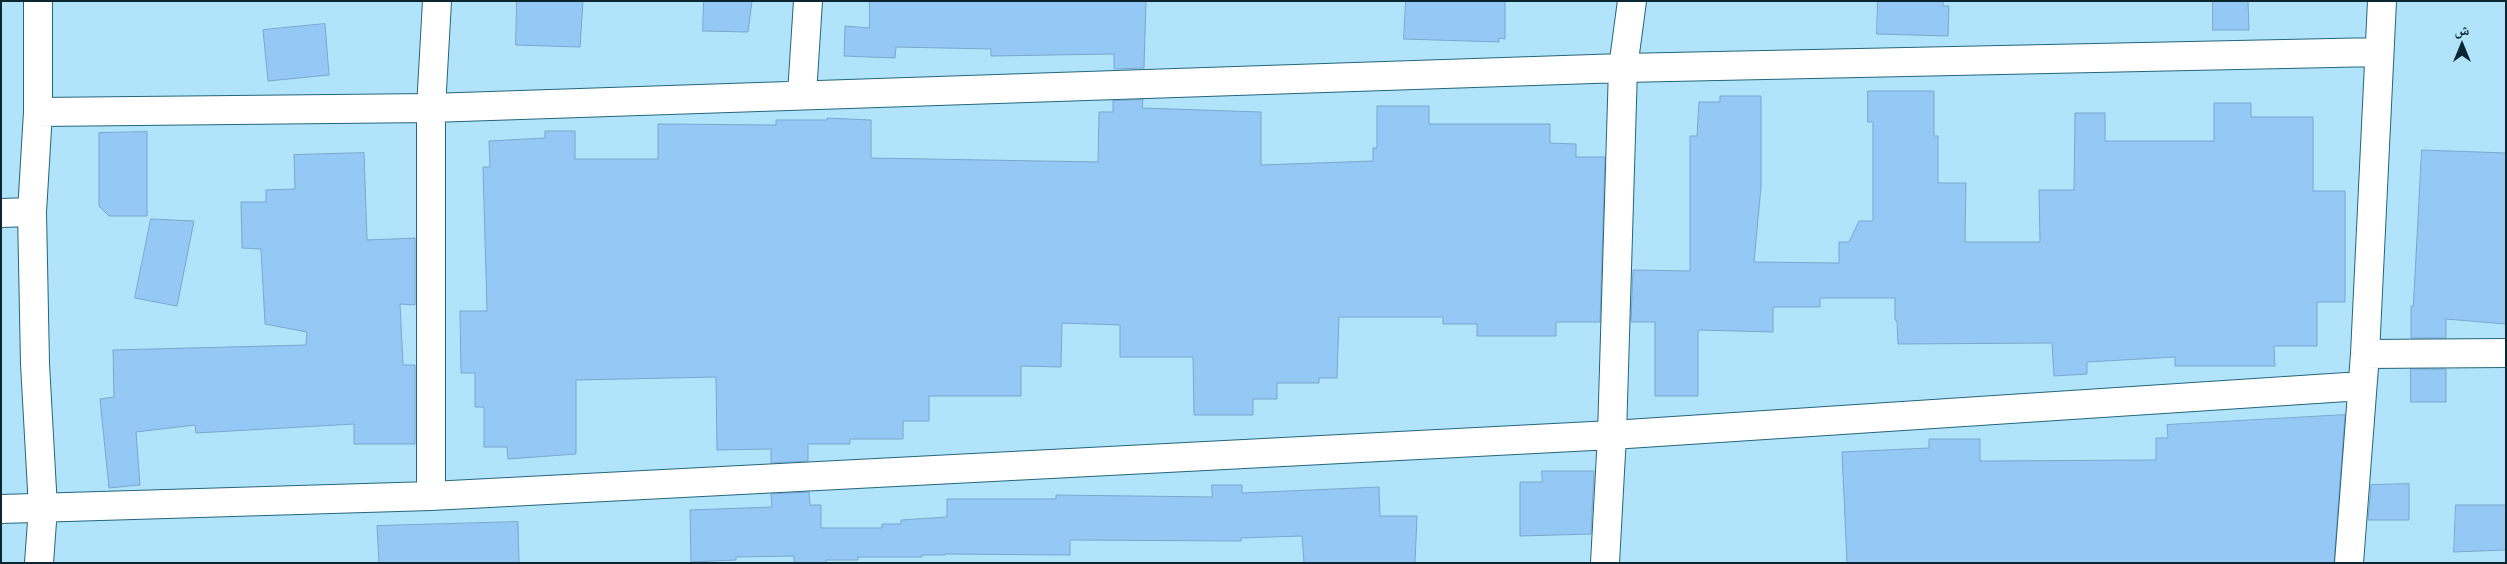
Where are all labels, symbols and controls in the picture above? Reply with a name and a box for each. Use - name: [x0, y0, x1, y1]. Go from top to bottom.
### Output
- north arrow: [2437, 20, 2487, 70]
- text: ش: [2455, 21, 2469, 39]

